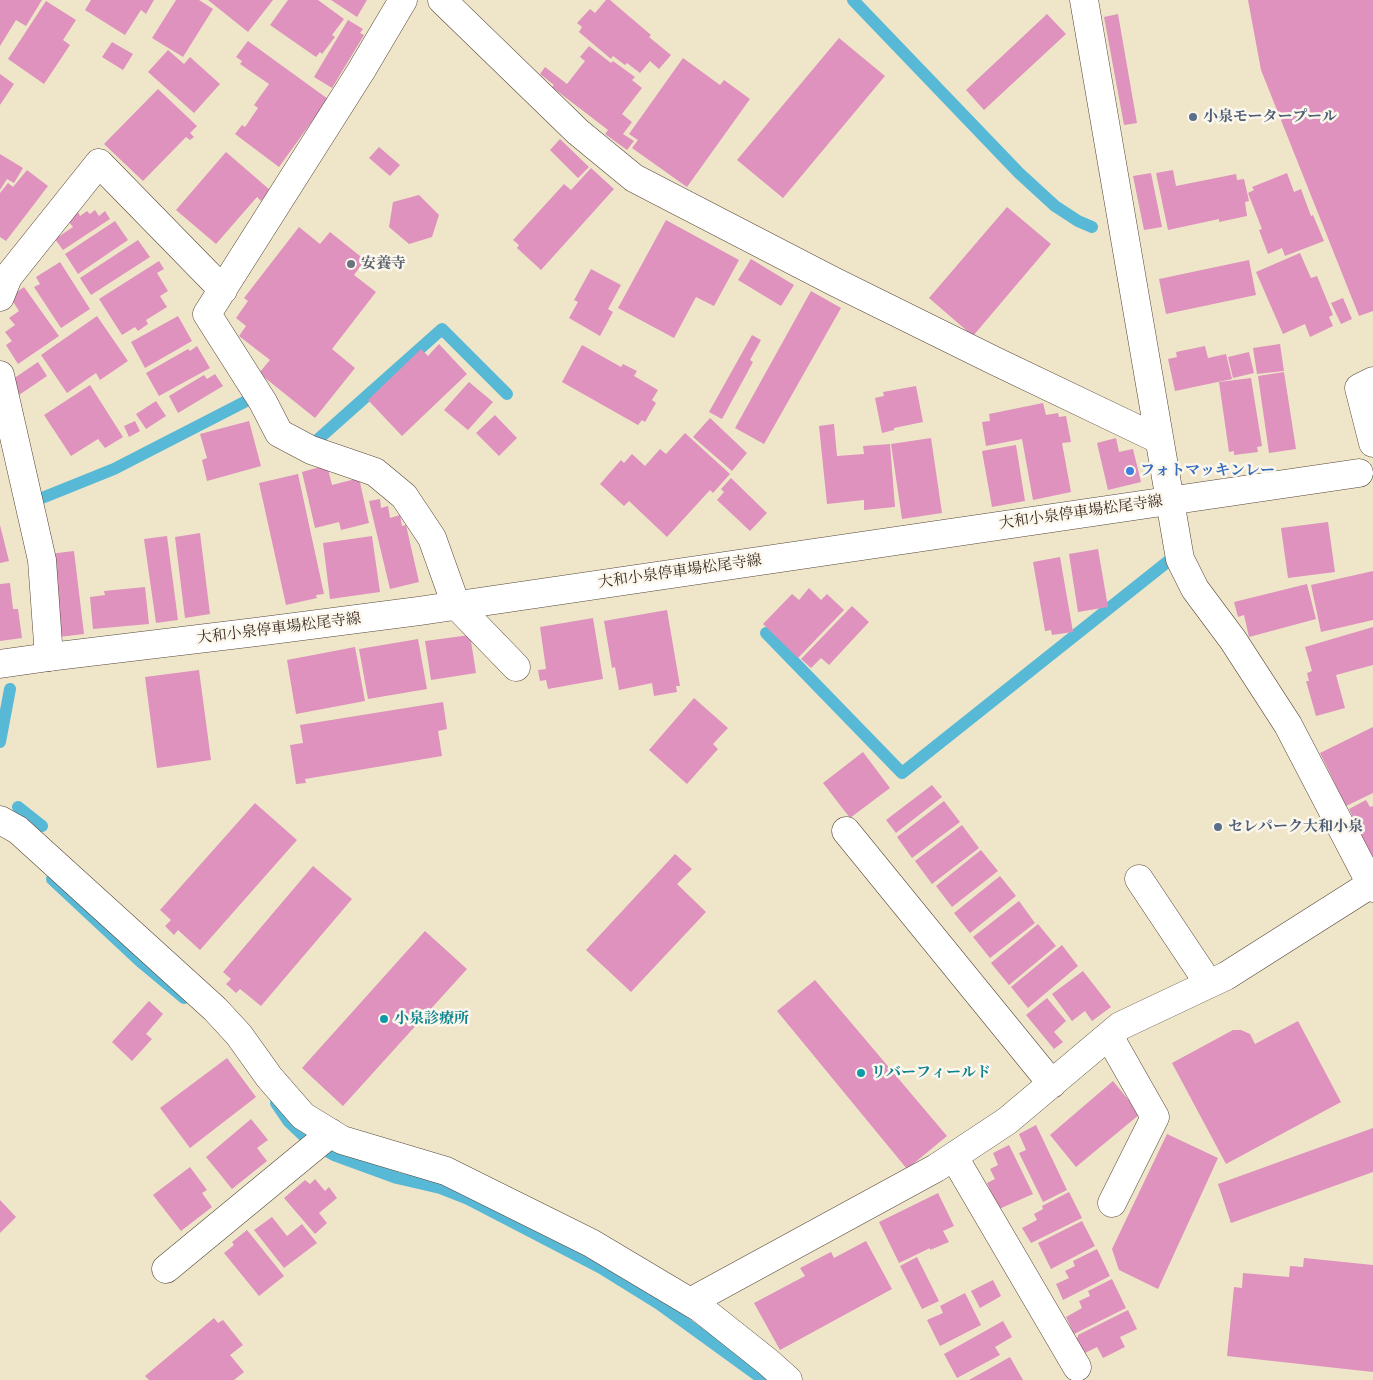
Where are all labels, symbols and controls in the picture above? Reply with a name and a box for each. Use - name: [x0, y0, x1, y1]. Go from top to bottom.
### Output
- place label: 小泉モータープール: [1203, 108, 1337, 126]
- marker: 小泉モータープール: [1187, 111, 1199, 123]
- place label: 安養寺: [361, 255, 406, 273]
- marker: 安養寺: [345, 258, 357, 270]
- place label: フォトマッキンレー: [1140, 462, 1275, 480]
- marker: フォトマッキンレー: [1124, 465, 1136, 477]
- street label: 大和小泉停車場松尾寺線: [998, 493, 1164, 533]
- street label: 大和小泉停車場松尾寺線: [597, 552, 763, 592]
- street label: 大和小泉停車場松尾寺線: [196, 610, 362, 648]
- place label: セレパーク大和小泉: [1228, 818, 1363, 836]
- marker: セレパーク大和小泉: [1212, 821, 1224, 833]
- place label: 小泉診療所: [394, 1010, 469, 1028]
- marker: 小泉診療所: [378, 1013, 390, 1025]
- place label: リバーフィールド: [871, 1064, 991, 1082]
- marker: リバーフィールド: [855, 1067, 867, 1079]

